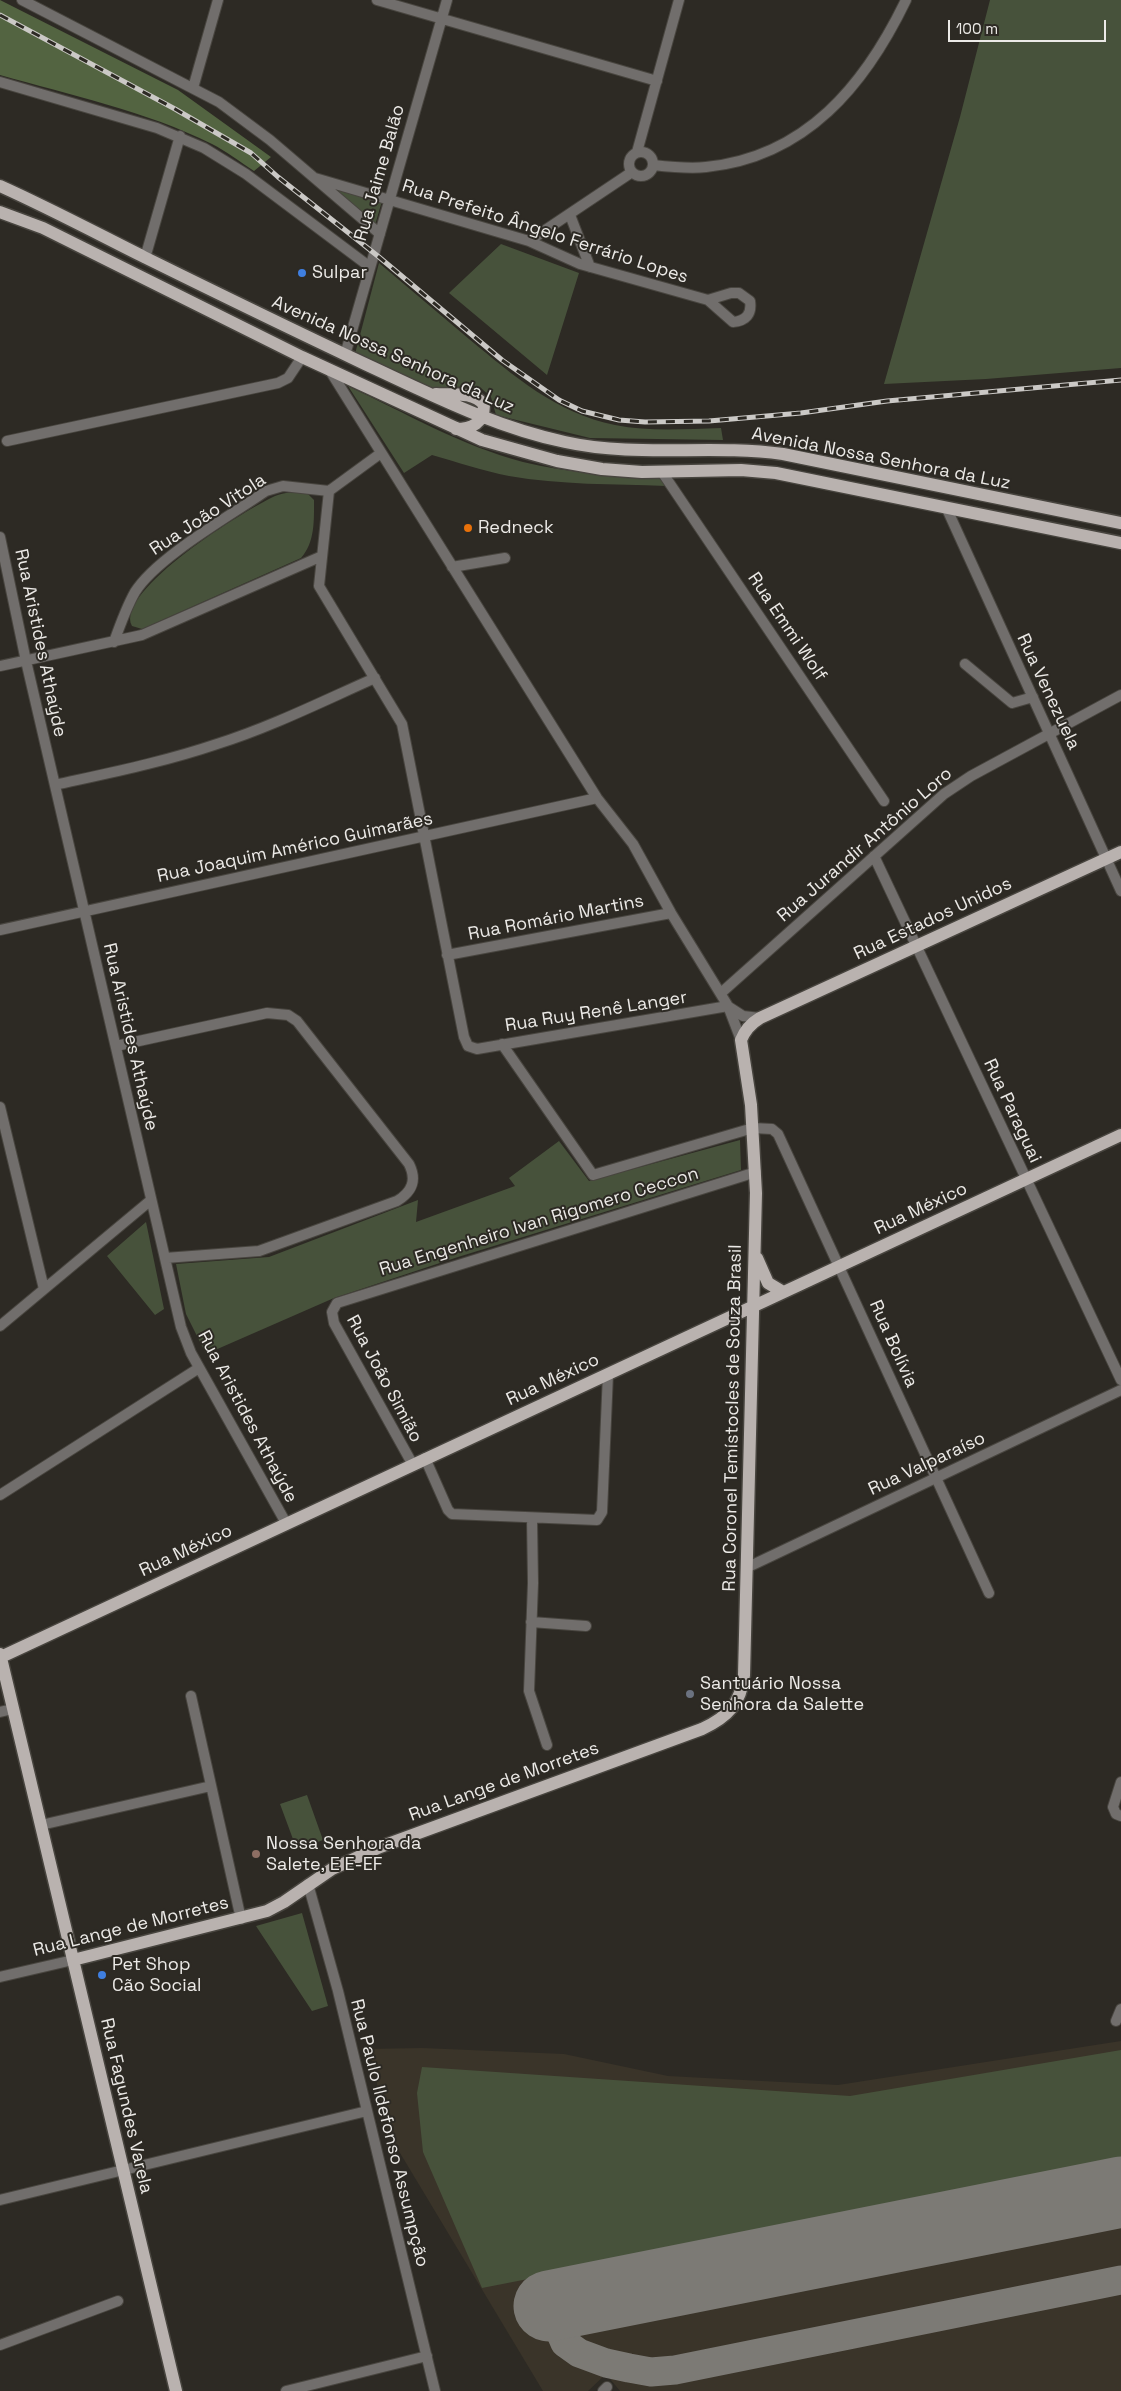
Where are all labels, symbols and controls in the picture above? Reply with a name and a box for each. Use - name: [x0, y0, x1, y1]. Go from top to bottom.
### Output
- scale bar: [951, 10, 1108, 42]
- text: 100 m: [956, 19, 998, 38]
- street label: Rua Jaime Balão: [350, 102, 410, 244]
- street label: Rua Prefeito Ângelo Ferrário Lopes: [399, 175, 691, 289]
- place label: Sulpar: [312, 262, 367, 284]
- marker: Sulpar: [296, 267, 308, 279]
- street label: Avenida Nossa Senhora da Luz: [268, 292, 518, 418]
- street label: Avenida Nossa Senhora da Luz: [750, 423, 1012, 495]
- street label: Rua João Vitola: [146, 469, 270, 561]
- place label: Redneck: [478, 517, 554, 539]
- marker: Redneck: [462, 522, 474, 534]
- street label: Rua Aristides Athaýde: [9, 547, 71, 739]
- street label: Rua Emmi Wolf: [743, 569, 831, 685]
- street label: Rua Venezuela: [1012, 630, 1084, 754]
- street label: Rua Jurandir Antônio Loro: [773, 763, 957, 927]
- street label: Rua Joaquim Américo Guimarães: [155, 808, 435, 888]
- street label: Rua Estados Unidos: [851, 873, 1015, 965]
- street label: Rua Romário Martins: [466, 890, 646, 946]
- street label: Rua Aristides Athaýde: [98, 941, 162, 1133]
- street label: Rua Ruy Renê Langer: [503, 987, 689, 1037]
- street label: Rua Paraguai: [978, 1056, 1046, 1166]
- street label: Rua Engenheiro Ivan Rigomero Ceccon: [377, 1163, 701, 1281]
- street label: Rua México: [871, 1178, 971, 1240]
- street label: Rua Coronel Temístocles de Souza Brasil: [719, 1244, 747, 1592]
- street label: Rua Bolívia: [864, 1297, 922, 1391]
- street label: Rua João Simião: [341, 1312, 427, 1446]
- street label: Rua Aristides Athaýde: [192, 1327, 302, 1507]
- street label: Rua México: [503, 1349, 603, 1411]
- street label: Rua Valparaíso: [865, 1428, 989, 1500]
- street label: Rua México: [136, 1520, 236, 1582]
- place label: Santuário Nossa Senhora da Salette: [700, 1673, 864, 1716]
- marker: Santuário Nossa Senhora da Salette: [684, 1688, 696, 1700]
- street label: Rua Lange de Morretes: [406, 1738, 602, 1826]
- place label: Nossa Senhora da Salete, E E-EF: [266, 1833, 421, 1876]
- marker: Nossa Senhora da Salete, E E-EF: [250, 1848, 262, 1860]
- street label: Rua Lange de Morretes: [31, 1892, 231, 1962]
- place label: Pet Shop Cão Social: [112, 1954, 202, 1996]
- marker: Pet Shop Cão Social: [96, 1969, 108, 1981]
- street label: Rua Paulo Ildefonso Assumpção: [345, 1997, 433, 2269]
- street label: Rua Fagundes Varela: [95, 2016, 157, 2196]

